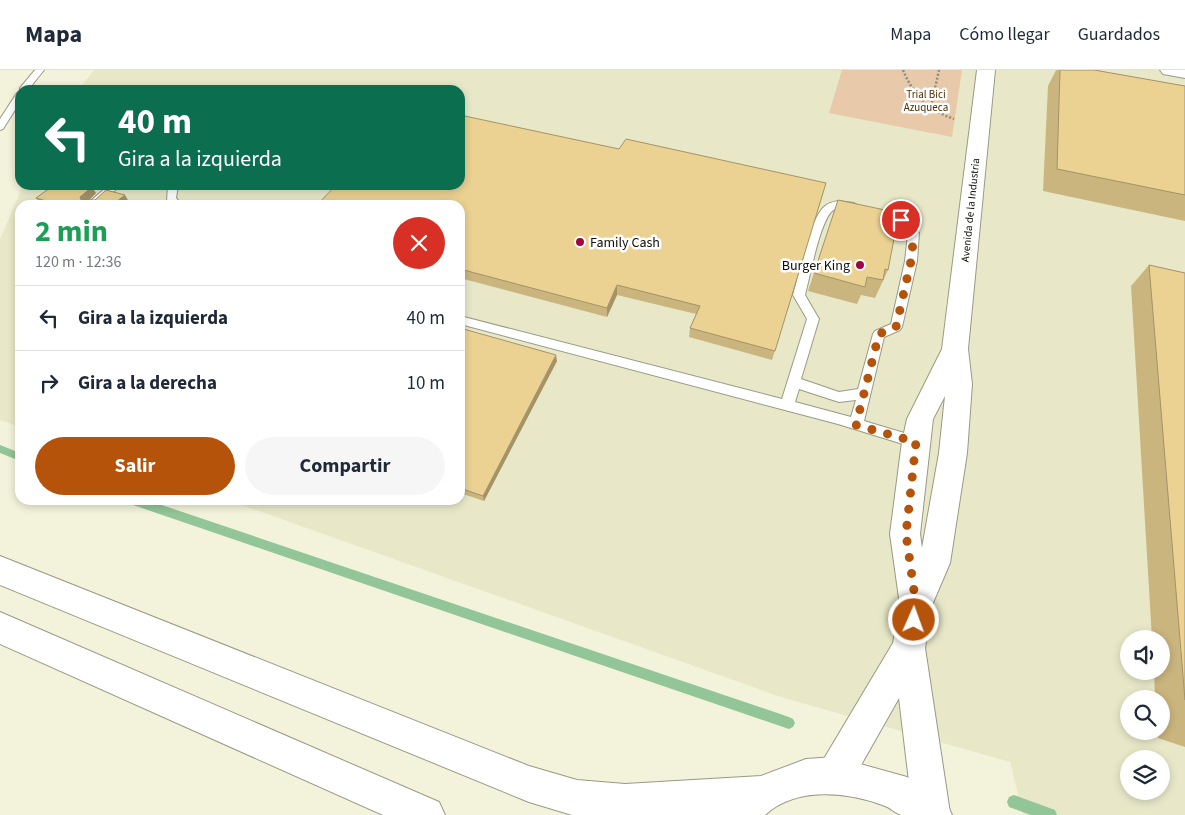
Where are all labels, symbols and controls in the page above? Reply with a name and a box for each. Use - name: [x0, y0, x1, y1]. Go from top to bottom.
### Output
- text: Mapa: [25, 17, 82, 52]
- text: Mapa: [890, 22, 931, 47]
- text: Cómo llegar: [959, 22, 1050, 47]
- text: Guardados: [1078, 22, 1160, 47]
- park label: Trial Bici Azuqueca: [904, 87, 948, 115]
- text: 40 m: [118, 97, 192, 147]
- icon: left: [35, 105, 100, 170]
- text: Gira a la izquierda: [118, 143, 282, 175]
- street label: Avenida de la Industria: [958, 157, 983, 263]
- pin: [880, 199, 922, 241]
- icon: arrive: [887, 206, 915, 234]
- text: 2 min: [35, 210, 108, 253]
- button: close: [393, 217, 445, 269]
- place label: Family Cash: [590, 233, 660, 253]
- marker: Family Cash: [574, 236, 586, 248]
- text: 120 m · 12:36: [35, 251, 122, 273]
- place label: Burger King: [782, 256, 850, 276]
- marker: Burger King: [854, 259, 866, 271]
- icon: left: [35, 304, 63, 332]
- text: Gira a la izquierda: [78, 305, 228, 332]
- text: 40 m: [407, 305, 445, 332]
- icon: right: [35, 369, 63, 397]
- text: Gira a la derecha: [78, 370, 217, 397]
- text: 10 m: [407, 370, 445, 397]
- button: Salir: [35, 437, 235, 495]
- button: Compartir: [245, 437, 445, 495]
- position arrow: [887, 593, 939, 645]
- map controls: [1120, 630, 1170, 800]
- button: sound: [1120, 630, 1170, 680]
- button: search: [1120, 690, 1170, 740]
- button: layers: [1120, 750, 1170, 800]

